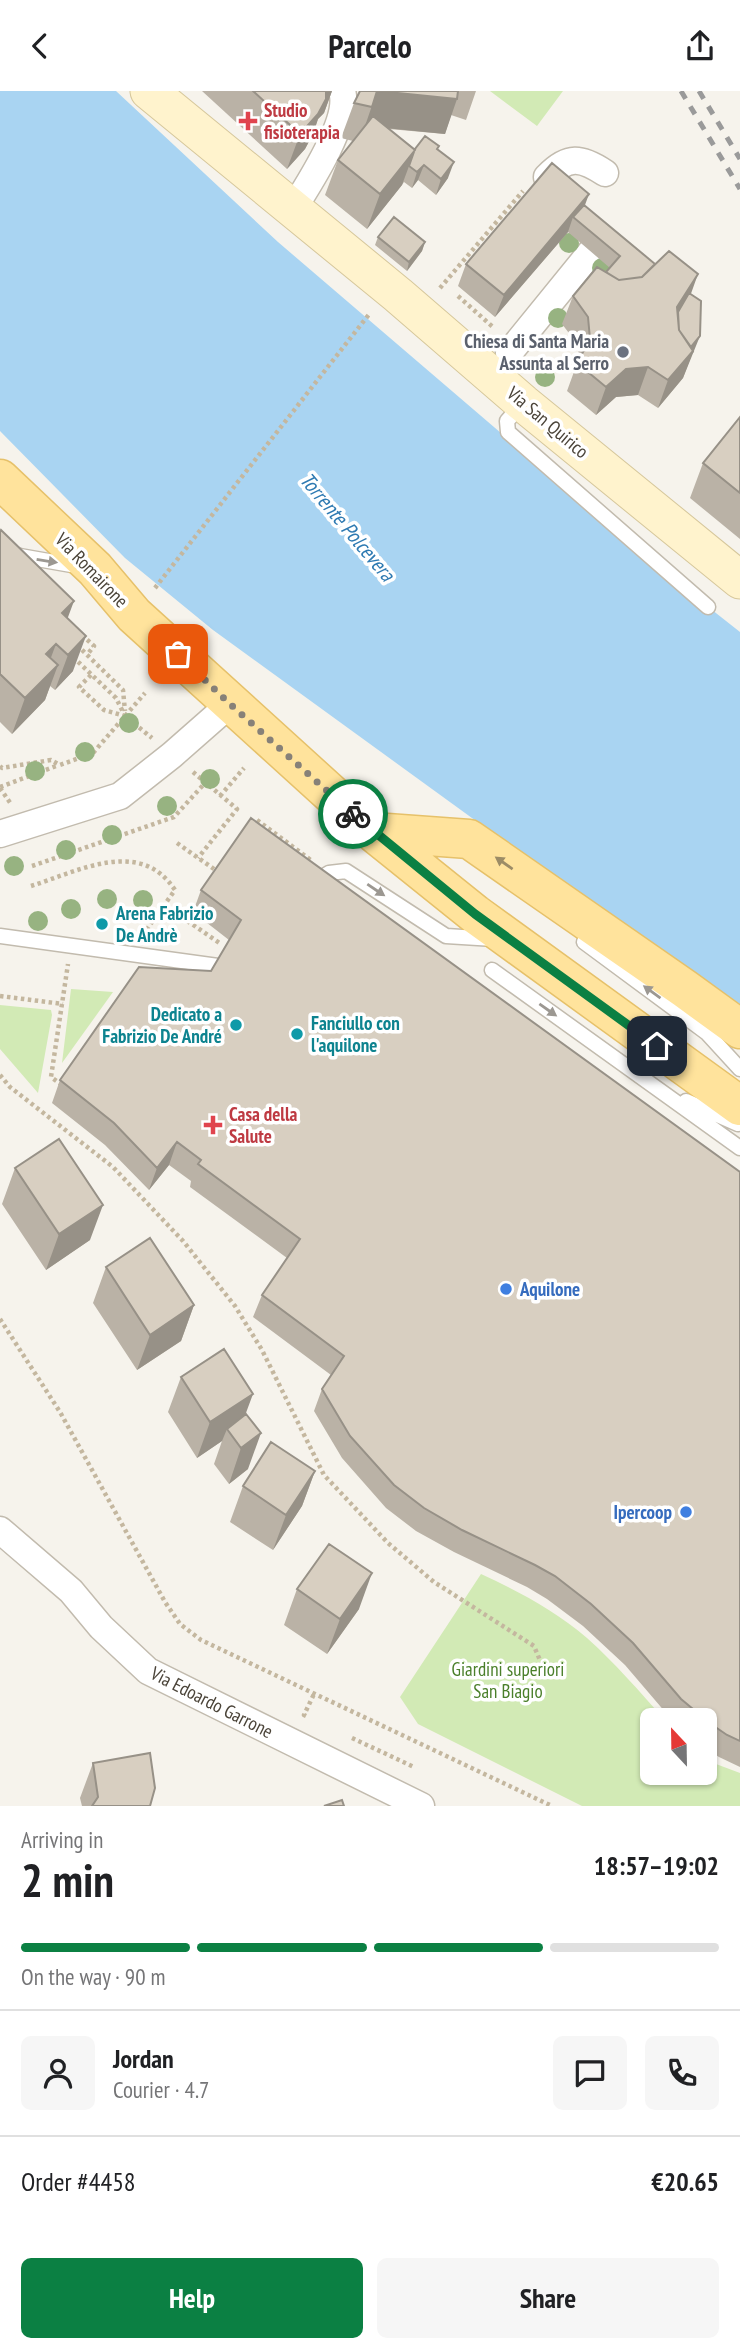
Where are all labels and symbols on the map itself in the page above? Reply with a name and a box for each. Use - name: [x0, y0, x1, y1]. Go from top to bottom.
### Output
- place label: Studio fisioterapia: [264, 98, 340, 144]
- marker: Studio fisioterapia: [238, 111, 258, 131]
- place label: Chiesa di Santa Maria Assunta al Serro: [464, 329, 609, 375]
- marker: Chiesa di Santa Maria Assunta al Serro: [615, 344, 631, 360]
- street label: Via San Quirico: [501, 380, 594, 463]
- water label: Torrente Polcevera: [294, 467, 402, 588]
- street label: Via Romairone: [50, 527, 134, 613]
- one-way arrow: [36, 556, 58, 567]
- pin: [148, 624, 208, 684]
- courier: [318, 779, 388, 849]
- one-way arrow: [495, 856, 513, 870]
- one-way arrow: [367, 883, 386, 896]
- place label: Arena Fabrizio De Andrè: [115, 901, 214, 947]
- marker: Arena Fabrizio De Andrè: [94, 916, 110, 932]
- one-way arrow: [643, 985, 661, 999]
- place label: Dedicato a Fabrizio De André: [102, 1002, 222, 1048]
- one-way arrow: [539, 1003, 557, 1017]
- place label: Fanciullo con l'aquilone: [311, 1011, 400, 1057]
- pin: [627, 1016, 687, 1076]
- marker: Dedicato a Fabrizio De André: [228, 1017, 244, 1033]
- marker: Fanciullo con l'aquilone: [289, 1026, 305, 1042]
- place label: Casa della Salute: [229, 1102, 298, 1148]
- marker: Casa della Salute: [203, 1115, 223, 1135]
- place label: Aquilone: [519, 1277, 580, 1301]
- marker: Aquilone: [498, 1281, 514, 1297]
- place label: Ipercoop: [613, 1500, 672, 1524]
- marker: Ipercoop: [678, 1504, 694, 1520]
- park label: Giardini superiori San Biagio: [452, 1657, 564, 1703]
- street label: Via Edoardo Garrone: [146, 1660, 277, 1743]
- north arrow: [640, 1708, 718, 1785]

